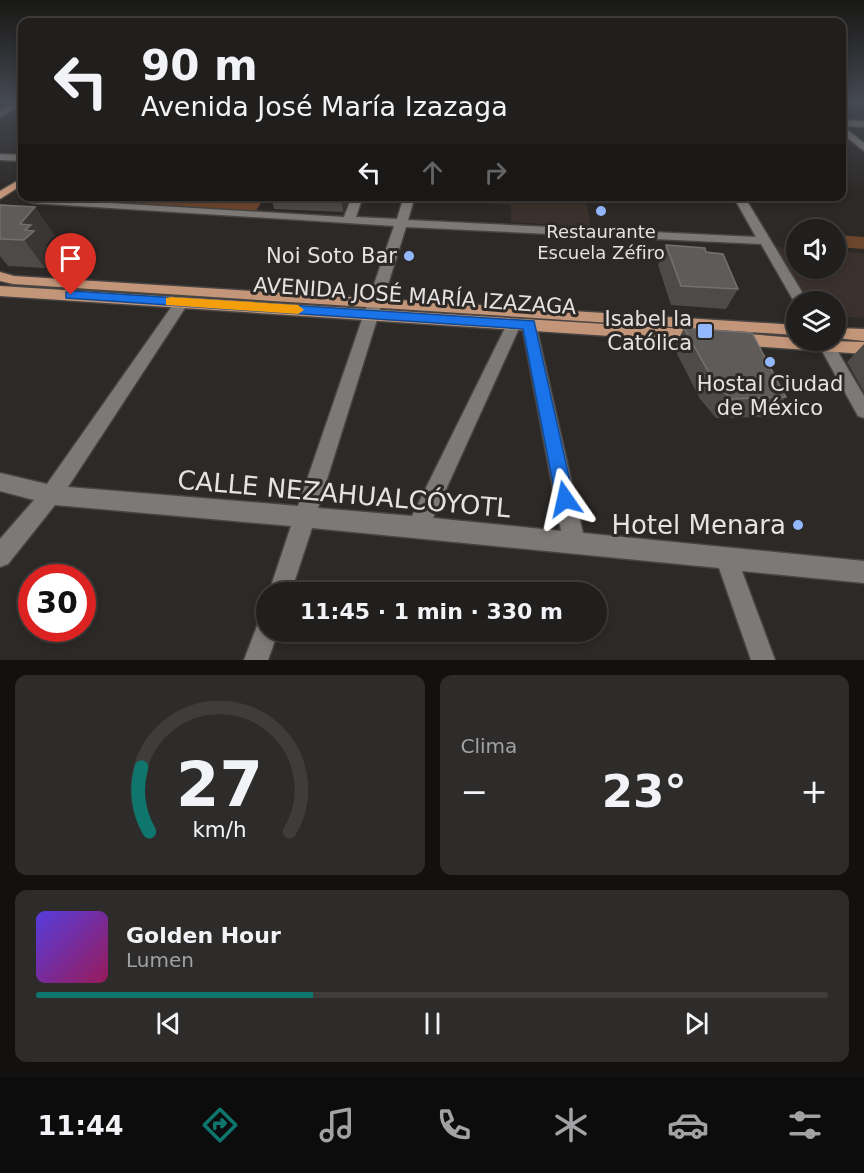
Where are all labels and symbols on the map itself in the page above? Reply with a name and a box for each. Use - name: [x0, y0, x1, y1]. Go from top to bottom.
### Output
- marker: Restaurante Escuela Zéfiro: [594, 204, 608, 218]
- place label: Restaurante Escuela Zéfiro: [537, 221, 665, 263]
- pin: [45, 233, 96, 295]
- place label: Noi Soto Bar: [266, 244, 397, 268]
- marker: Noi Soto Bar: [402, 249, 416, 263]
- street label: AVENIDA JOSÉ MARÍA IZAZAGA: [253, 272, 578, 319]
- place label: Isabel la Católica: [605, 307, 692, 355]
- marker: Isabel la Católica: [696, 322, 714, 340]
- marker: Hostal Ciudad de México: [763, 355, 777, 369]
- place label: Hostal Ciudad de México: [697, 372, 843, 420]
- street label: CALLE NEZAHUALCÓYOTL: [176, 463, 512, 524]
- position arrow: [533, 467, 597, 531]
- place label: Hotel Menara: [611, 510, 786, 540]
- marker: Hotel Menara: [791, 518, 805, 532]
- speed limit sign: 30: [18, 564, 96, 642]

